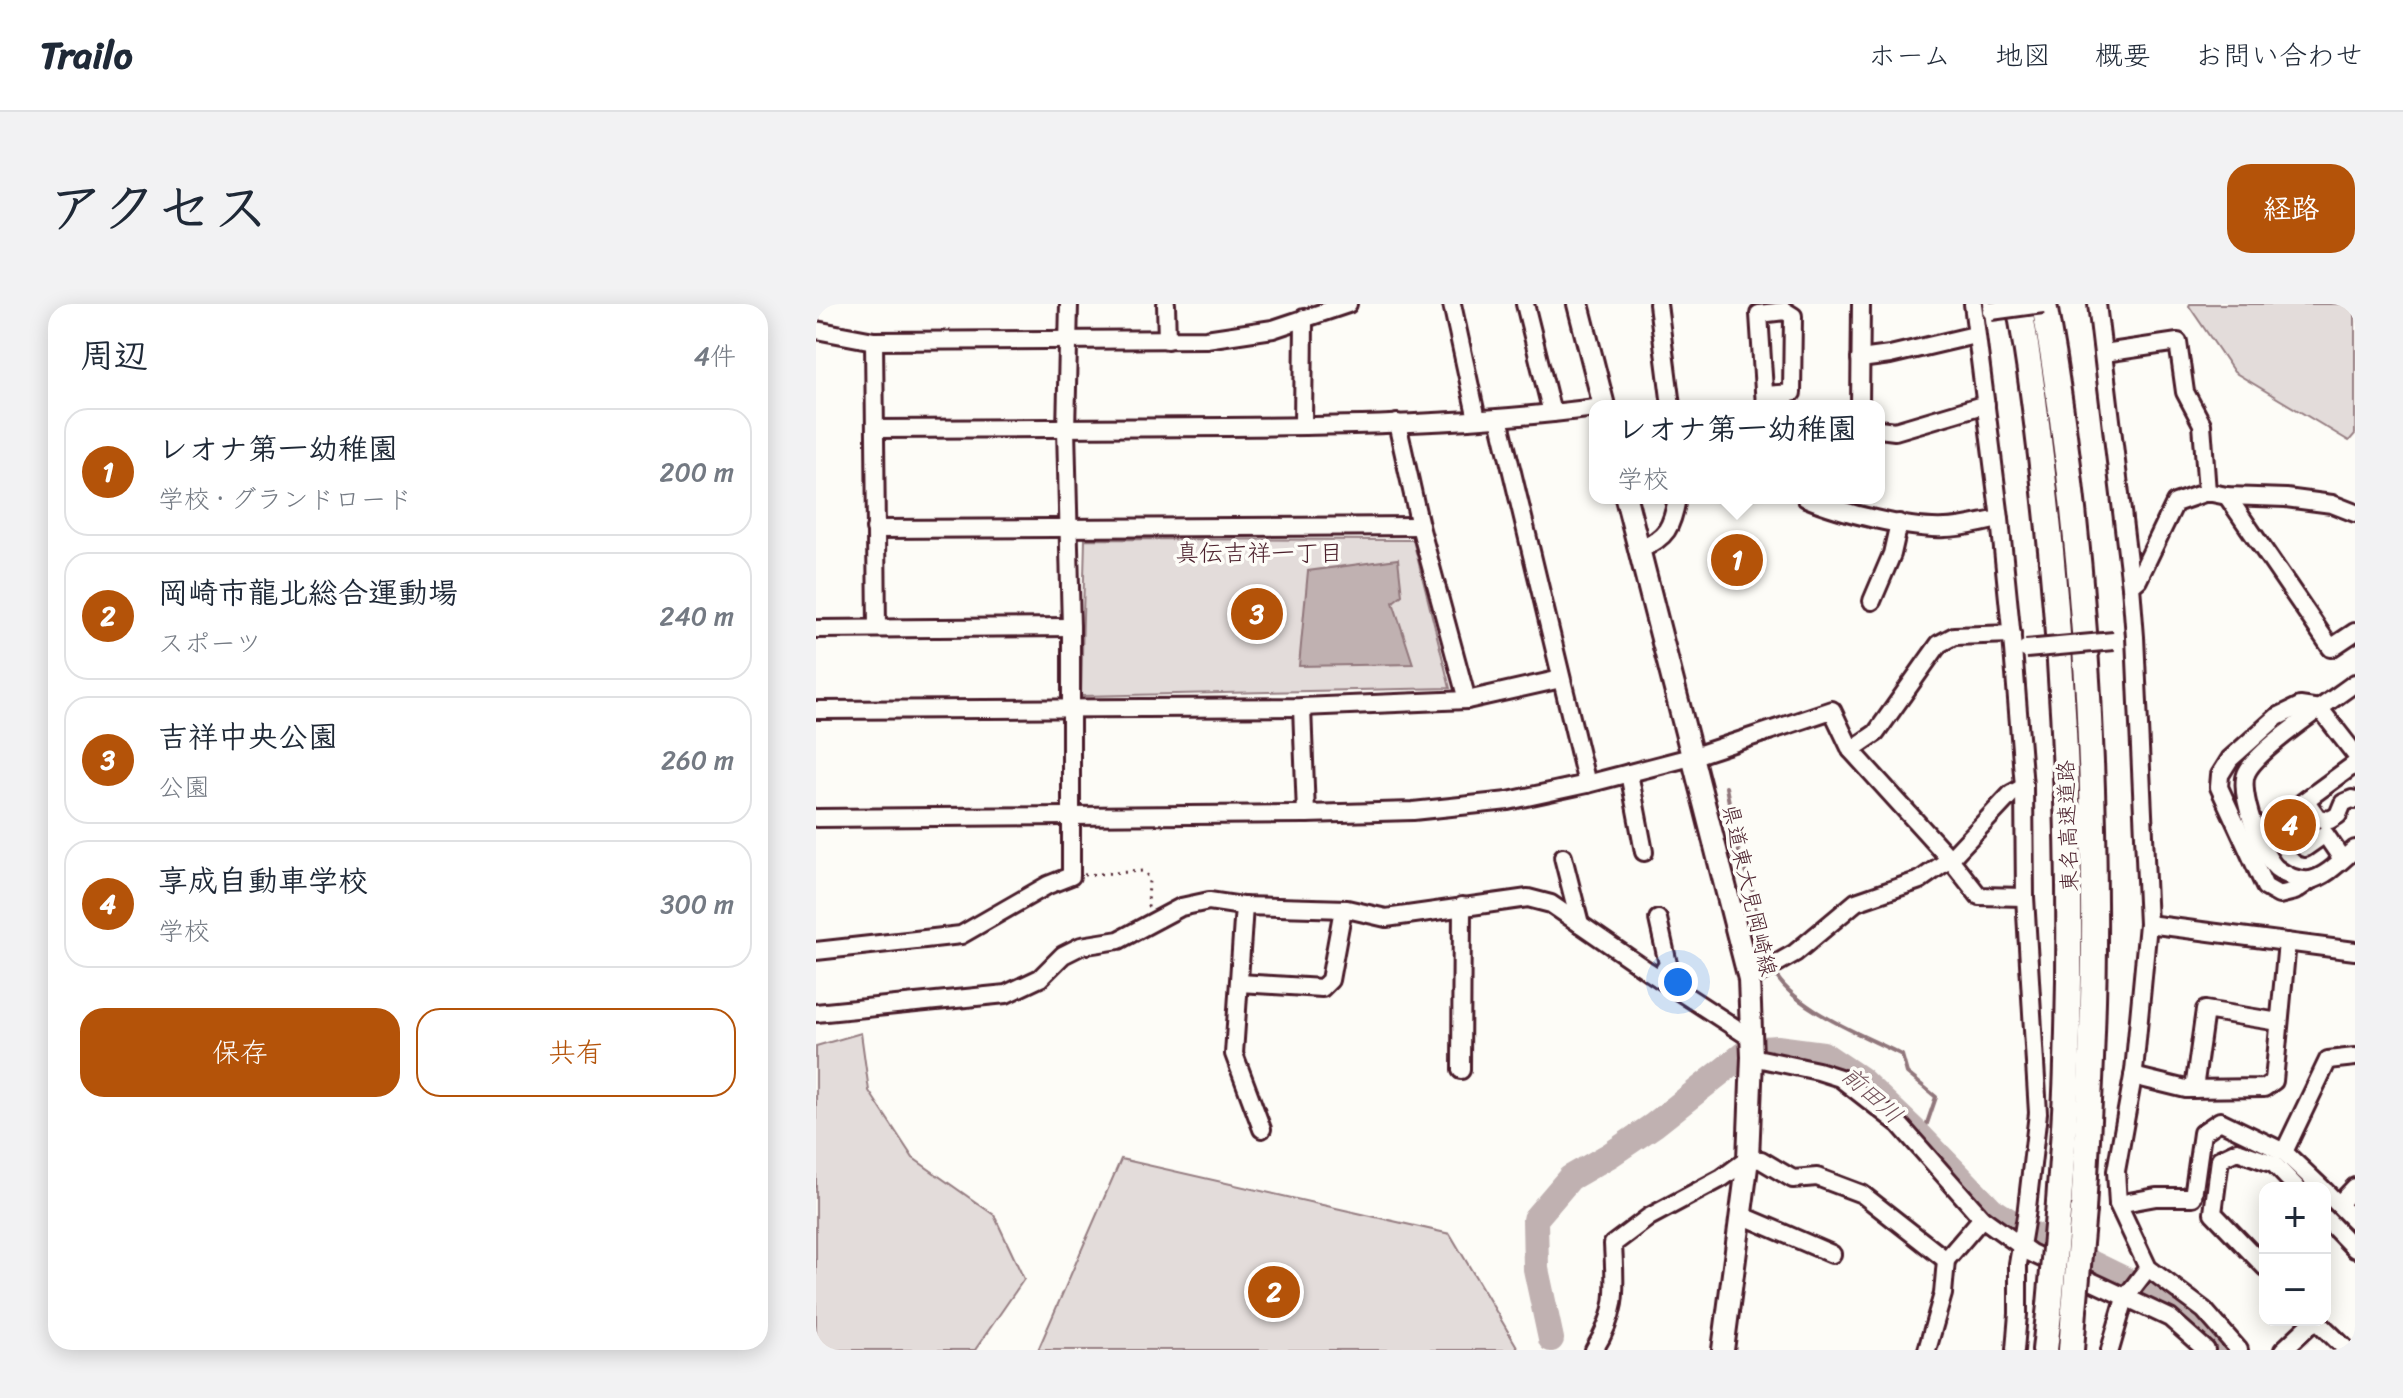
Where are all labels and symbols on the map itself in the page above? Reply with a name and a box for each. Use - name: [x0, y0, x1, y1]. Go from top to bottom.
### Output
- pin: 1: [1711, 530, 1763, 590]
- district label: 真伝吉祥一丁目: [1175, 532, 1343, 574]
- pin: 3: [1231, 584, 1283, 644]
- street label: 東名高速道路: [2046, 759, 2089, 893]
- pin: 4: [2264, 795, 2316, 855]
- street label: 県道東大見岡崎線: [1711, 800, 1788, 980]
- your location: [1658, 962, 1698, 1002]
- water label: 前田川: [1831, 1055, 1913, 1135]
- pin: 2: [1248, 1262, 1300, 1322]

